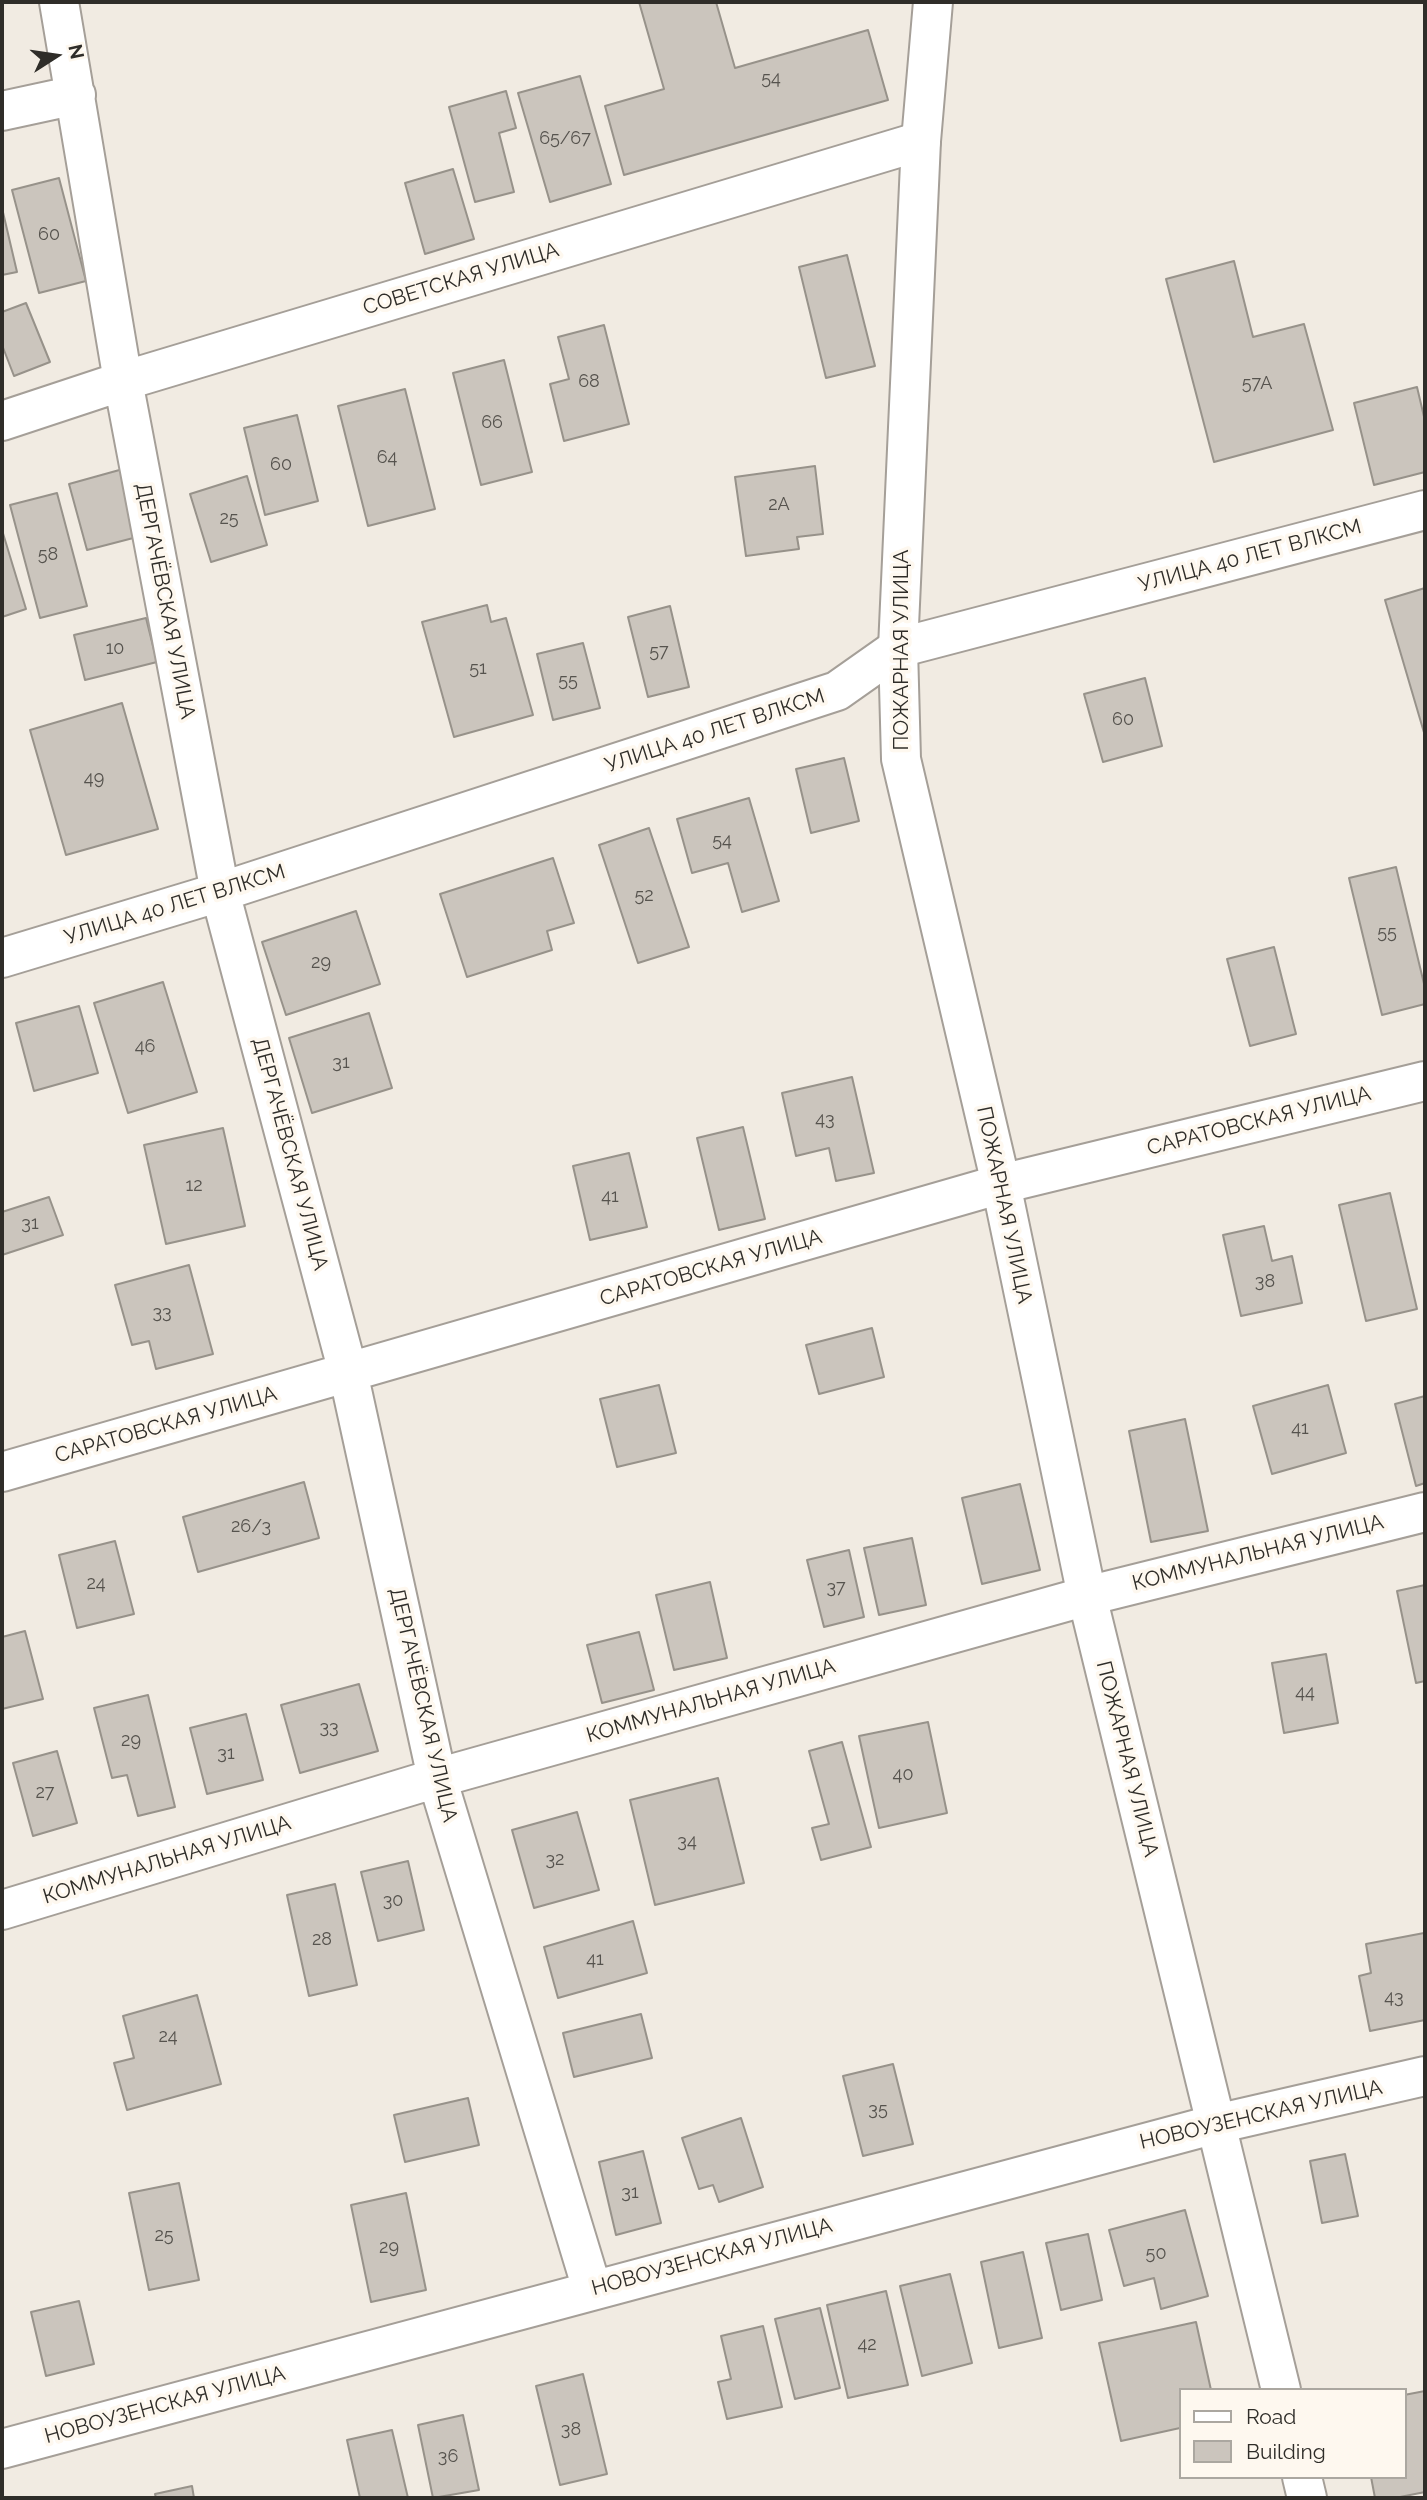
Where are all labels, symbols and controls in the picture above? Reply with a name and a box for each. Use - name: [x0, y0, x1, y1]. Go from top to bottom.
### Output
- north arrow: [21, 21, 91, 91]
- text: N: [64, 42, 89, 61]
- house number: 54: [761, 68, 781, 90]
- house number: 65/67: [539, 128, 591, 150]
- house number: 60: [38, 224, 60, 246]
- street label: СОВЕТСКАЯ УЛИЦА: [360, 237, 562, 321]
- house number: 68: [578, 371, 600, 393]
- house number: 57А: [1242, 373, 1272, 395]
- house number: 66: [481, 412, 503, 434]
- house number: 64: [377, 447, 397, 469]
- house number: 60: [270, 454, 292, 476]
- street label: ДЕРГАЧЁВСКАЯ УЛИЦА: [130, 481, 200, 721]
- house number: 2А: [768, 494, 790, 516]
- house number: 25: [219, 508, 239, 530]
- street label: УЛИЦА 40 ЛЕТ ВЛКСМ: [1136, 514, 1364, 598]
- house number: 58: [38, 544, 58, 566]
- street label: ПОЖАРНАЯ УЛИЦА: [889, 550, 915, 750]
- house number: 10: [106, 638, 124, 660]
- house number: 57: [649, 641, 669, 663]
- house number: 51: [469, 658, 487, 680]
- house number: 55: [558, 670, 578, 692]
- street label: УЛИЦА 40 ЛЕТ ВЛКСМ: [602, 684, 828, 778]
- house number: 60: [1112, 709, 1134, 731]
- house number: 49: [84, 768, 104, 790]
- house number: 54: [712, 830, 732, 852]
- street label: УЛИЦА 40 ЛЕТ ВЛКСМ: [62, 859, 288, 951]
- house number: 52: [634, 885, 654, 907]
- house number: 55: [1377, 922, 1397, 944]
- house number: 29: [311, 952, 331, 974]
- street label: ДЕРГАЧЁВСКАЯ УЛИЦА: [247, 1035, 333, 1273]
- house number: 46: [135, 1036, 155, 1058]
- house number: 31: [332, 1052, 350, 1074]
- street label: САРАТОВСКАЯ УЛИЦА: [1145, 1081, 1373, 1161]
- street label: ПОЖАРНАЯ УЛИЦА: [971, 1104, 1037, 1306]
- house number: 43: [815, 1109, 835, 1131]
- house number: 12: [185, 1175, 203, 1197]
- house number: 41: [601, 1186, 619, 1208]
- house number: 31: [21, 1213, 39, 1235]
- street label: САРАТОВСКАЯ УЛИЦА: [597, 1224, 825, 1312]
- house number: 38: [1255, 1271, 1275, 1293]
- house number: 33: [152, 1302, 172, 1324]
- street label: САРАТОВСКАЯ УЛИЦА: [52, 1381, 280, 1469]
- house number: 41: [1291, 1418, 1309, 1440]
- street label: КОММУНАЛЬНАЯ УЛИЦА: [1130, 1510, 1386, 1596]
- house number: 26/3: [231, 1516, 271, 1538]
- house number: 24: [86, 1573, 106, 1595]
- house number: 37: [826, 1577, 846, 1599]
- street label: ДЕРГАЧЁВСКАЯ УЛИЦА: [384, 1585, 462, 1825]
- street label: КОММУНАЛЬНАЯ УЛИЦА: [584, 1653, 838, 1749]
- street label: ПОЖАРНАЯ УЛИЦА: [1090, 1658, 1164, 1860]
- house number: 44: [1295, 1682, 1315, 1704]
- house number: 33: [319, 1717, 339, 1739]
- house number: 29: [121, 1730, 141, 1752]
- house number: 31: [217, 1743, 235, 1765]
- house number: 40: [893, 1764, 913, 1786]
- house number: 27: [35, 1782, 55, 1804]
- street label: КОММУНАЛЬНАЯ УЛИЦА: [40, 1810, 294, 1910]
- house number: 34: [677, 1831, 697, 1853]
- house number: 32: [546, 1849, 564, 1871]
- house number: 30: [383, 1890, 403, 1912]
- house number: 28: [312, 1929, 332, 1951]
- house number: 41: [586, 1949, 604, 1971]
- house number: 43: [1384, 1987, 1404, 2009]
- house number: 24: [158, 2026, 178, 2048]
- street label: НОВОУЗЕНСКАЯ УЛИЦА: [1137, 2075, 1385, 2155]
- house number: 35: [868, 2099, 888, 2121]
- house number: 31: [621, 2182, 639, 2204]
- street label: НОВОУЗЕНСКАЯ УЛИЦА: [589, 2213, 835, 2301]
- house number: 25: [154, 2225, 174, 2247]
- house number: 29: [379, 2237, 399, 2259]
- house number: 50: [1146, 2243, 1166, 2265]
- house number: 42: [857, 2334, 877, 2356]
- street label: НОВОУЗЕНСКАЯ УЛИЦА: [42, 2361, 288, 2449]
- legend: [1178, 2388, 1406, 2479]
- text: Road: [1246, 2404, 1296, 2429]
- house number: 38: [561, 2419, 581, 2441]
- text: Building: [1246, 2439, 1326, 2464]
- house number: 36: [438, 2446, 458, 2468]

